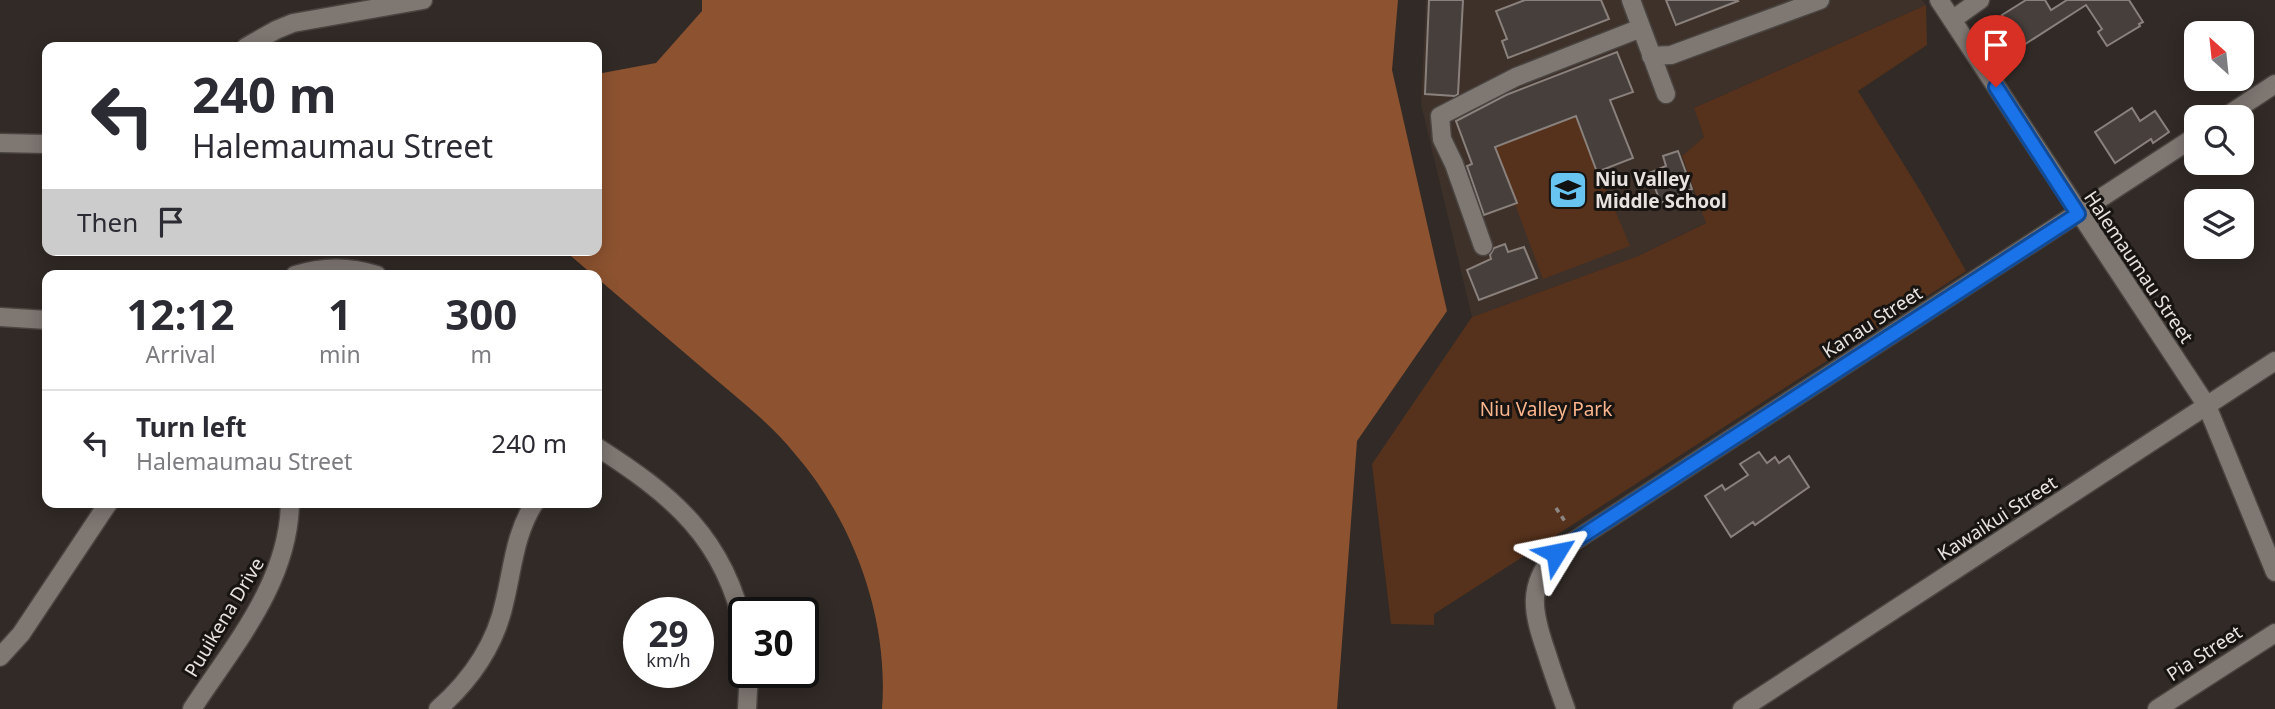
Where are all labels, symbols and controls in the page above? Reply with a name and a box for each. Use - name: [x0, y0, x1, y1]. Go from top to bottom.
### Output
- pin: [1966, 15, 2026, 87]
- north arrow: [2184, 21, 2254, 91]
- map controls: [2184, 21, 2254, 259]
- icon: arrive: [1977, 26, 2015, 64]
- text: 240 m: [192, 61, 337, 127]
- icon: left: [77, 70, 168, 161]
- button: search: [2184, 105, 2254, 175]
- text: Halemaumau Street: [192, 124, 493, 167]
- place label: Niu Valley Middle School: [1595, 166, 1727, 214]
- school or university icon: Niu Valley Middle School: [1547, 169, 1589, 211]
- street label: Halemaumau Street: [2078, 186, 2200, 348]
- button: layers: [2184, 189, 2254, 259]
- icon: arrive: [152, 203, 190, 241]
- text: Then: [77, 204, 138, 240]
- street label: Kanau Street: [1817, 280, 1927, 364]
- text: 12:12: [127, 285, 234, 342]
- text: 1: [328, 285, 352, 342]
- text: 300: [445, 285, 517, 342]
- text: Arrival: [145, 338, 216, 370]
- text: min: [319, 338, 361, 370]
- text: m: [471, 338, 492, 370]
- park label: Niu Valley Park: [1480, 396, 1612, 422]
- text: Turn left: [136, 409, 247, 445]
- icon: left: [77, 424, 115, 462]
- text: 240 m: [491, 425, 567, 461]
- text: Halemaumau Street: [136, 445, 352, 477]
- street label: Kawaikui Street: [1932, 470, 2062, 566]
- position arrow: [1519, 516, 1593, 590]
- street label: Puuikena Drive: [178, 552, 270, 682]
- speed limit sign: 30: [728, 597, 819, 688]
- text: 29: [648, 610, 689, 657]
- street label: Pia Street: [2161, 619, 2247, 687]
- text: km/h: [646, 648, 691, 672]

